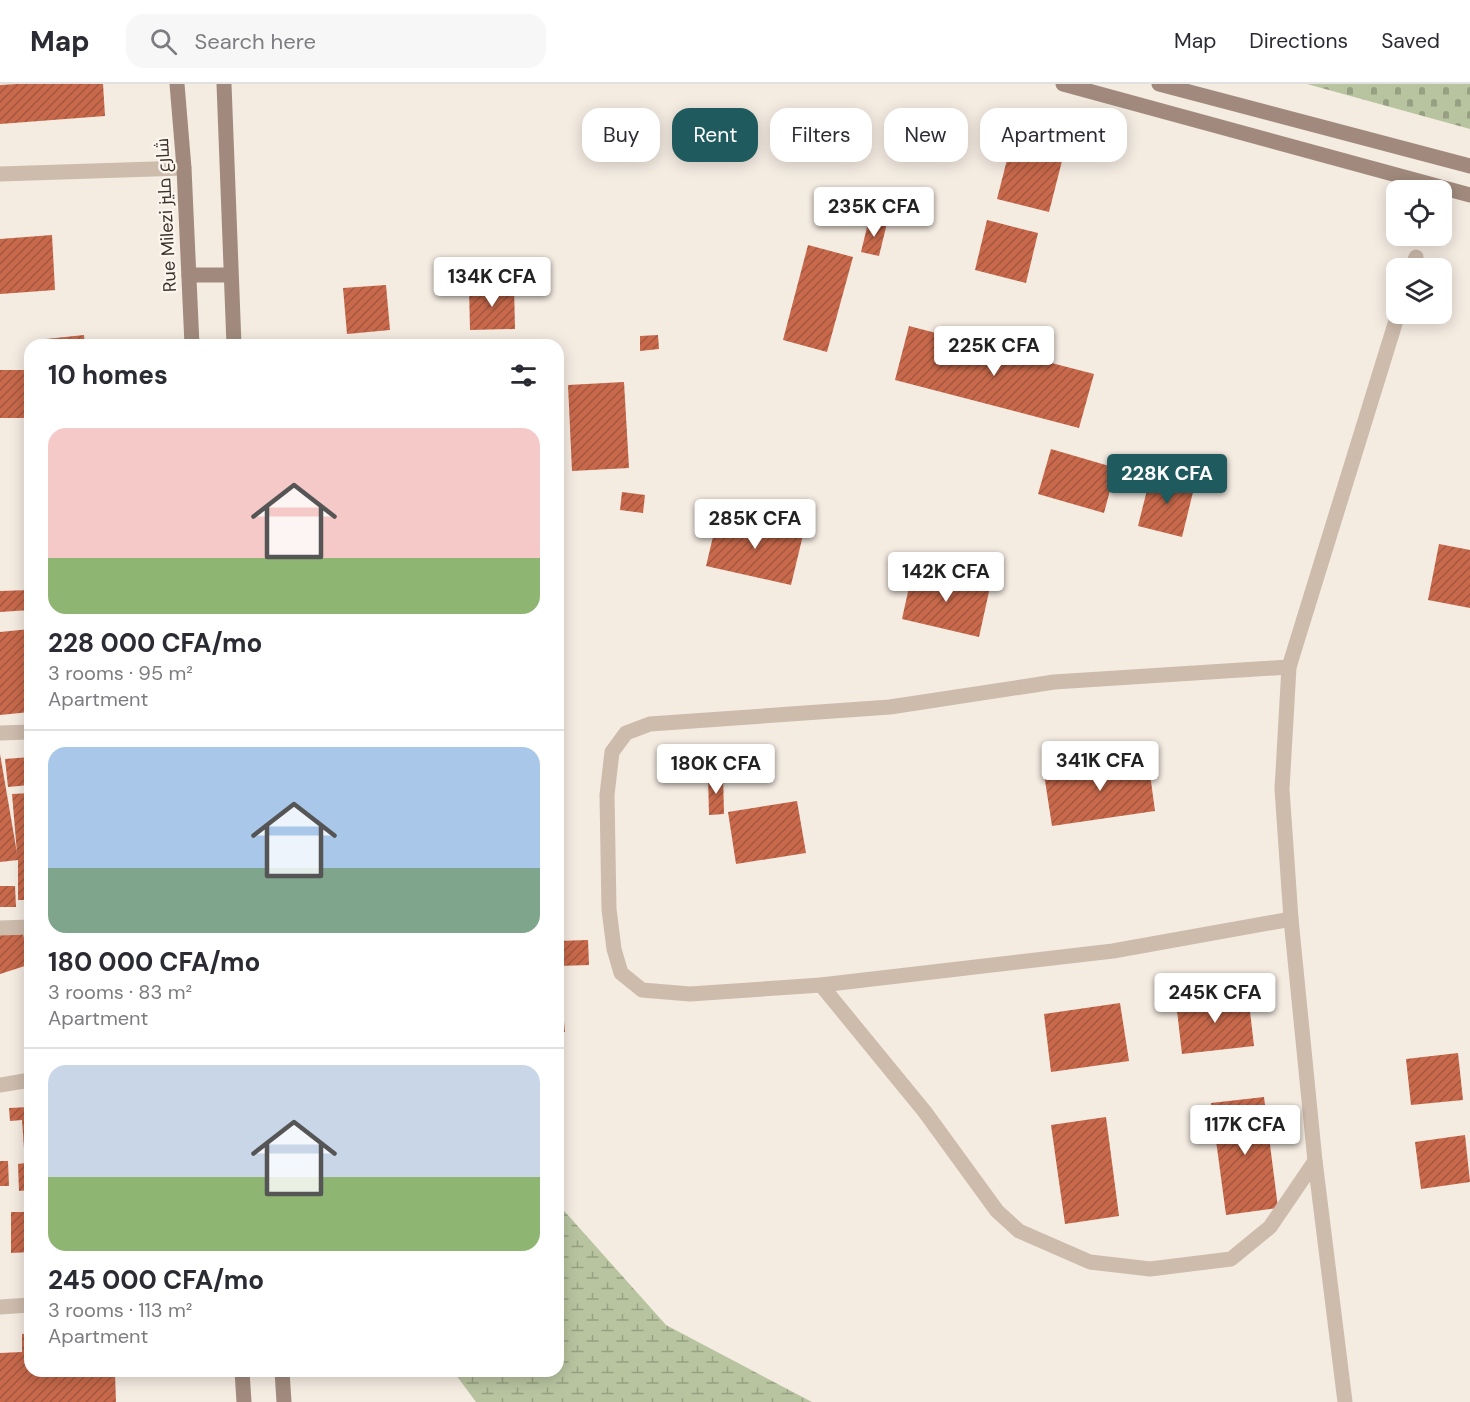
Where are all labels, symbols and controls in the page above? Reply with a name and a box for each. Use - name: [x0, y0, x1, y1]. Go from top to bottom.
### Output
- search box: [126, 14, 546, 68]
- text: Map: [30, 23, 90, 60]
- icon: search: [147, 25, 180, 58]
- text: Search here: [195, 27, 316, 56]
- text: Map: [1174, 27, 1216, 55]
- text: Directions: [1249, 27, 1348, 55]
- text: Saved: [1381, 27, 1440, 55]
- chip: Buy: [582, 108, 660, 162]
- chip: Rent: [672, 108, 758, 162]
- chip: Filters: [770, 108, 872, 162]
- chip: New: [884, 108, 968, 162]
- chip: Apartment: [980, 108, 1127, 162]
- street label: Rue Milezi شارع مليز: [150, 137, 182, 293]
- map controls: [1386, 180, 1452, 324]
- button: locate: [1386, 180, 1452, 246]
- pin: 235K CFA: [812, 187, 936, 238]
- text: 235K CFA: [828, 193, 920, 219]
- pin: 134K CFA: [430, 257, 554, 308]
- button: layers: [1386, 258, 1452, 324]
- text: 134K CFA: [448, 263, 536, 289]
- pin: 225K CFA: [932, 326, 1056, 377]
- text: 225K CFA: [948, 332, 1040, 358]
- text: 10 homes: [48, 358, 168, 392]
- icon: filters: [507, 359, 540, 392]
- pin: 228K CFA: [1105, 454, 1229, 505]
- text: 228K CFA: [1121, 460, 1213, 486]
- icon: home: [240, 467, 348, 575]
- pin: 285K CFA: [693, 499, 817, 550]
- text: 285K CFA: [709, 505, 801, 531]
- pin: 142K CFA: [884, 552, 1008, 603]
- text: 142K CFA: [902, 558, 990, 584]
- text: 228 000 CFA/mo: [48, 626, 262, 660]
- text: 3 rooms · 95 m²: [48, 660, 193, 686]
- text: Apartment: [48, 686, 148, 712]
- pin: 341K CFA: [1038, 741, 1162, 792]
- pin: 180K CFA: [654, 744, 778, 795]
- text: 341K CFA: [1056, 747, 1144, 773]
- text: 180K CFA: [671, 750, 761, 776]
- icon: home: [240, 786, 348, 894]
- text: 180 000 CFA/mo: [48, 945, 260, 979]
- pin: 245K CFA: [1153, 973, 1277, 1024]
- text: 3 rooms · 83 m²: [48, 979, 192, 1005]
- text: 245K CFA: [1168, 979, 1262, 1005]
- text: Apartment: [48, 1005, 148, 1031]
- icon: home: [240, 1104, 348, 1212]
- pin: 117K CFA: [1183, 1105, 1307, 1156]
- text: 117K CFA: [1204, 1111, 1286, 1137]
- text: 245 000 CFA/mo: [48, 1263, 264, 1297]
- text: 3 rooms · 113 m²: [48, 1297, 192, 1323]
- text: Apartment: [48, 1323, 148, 1349]

